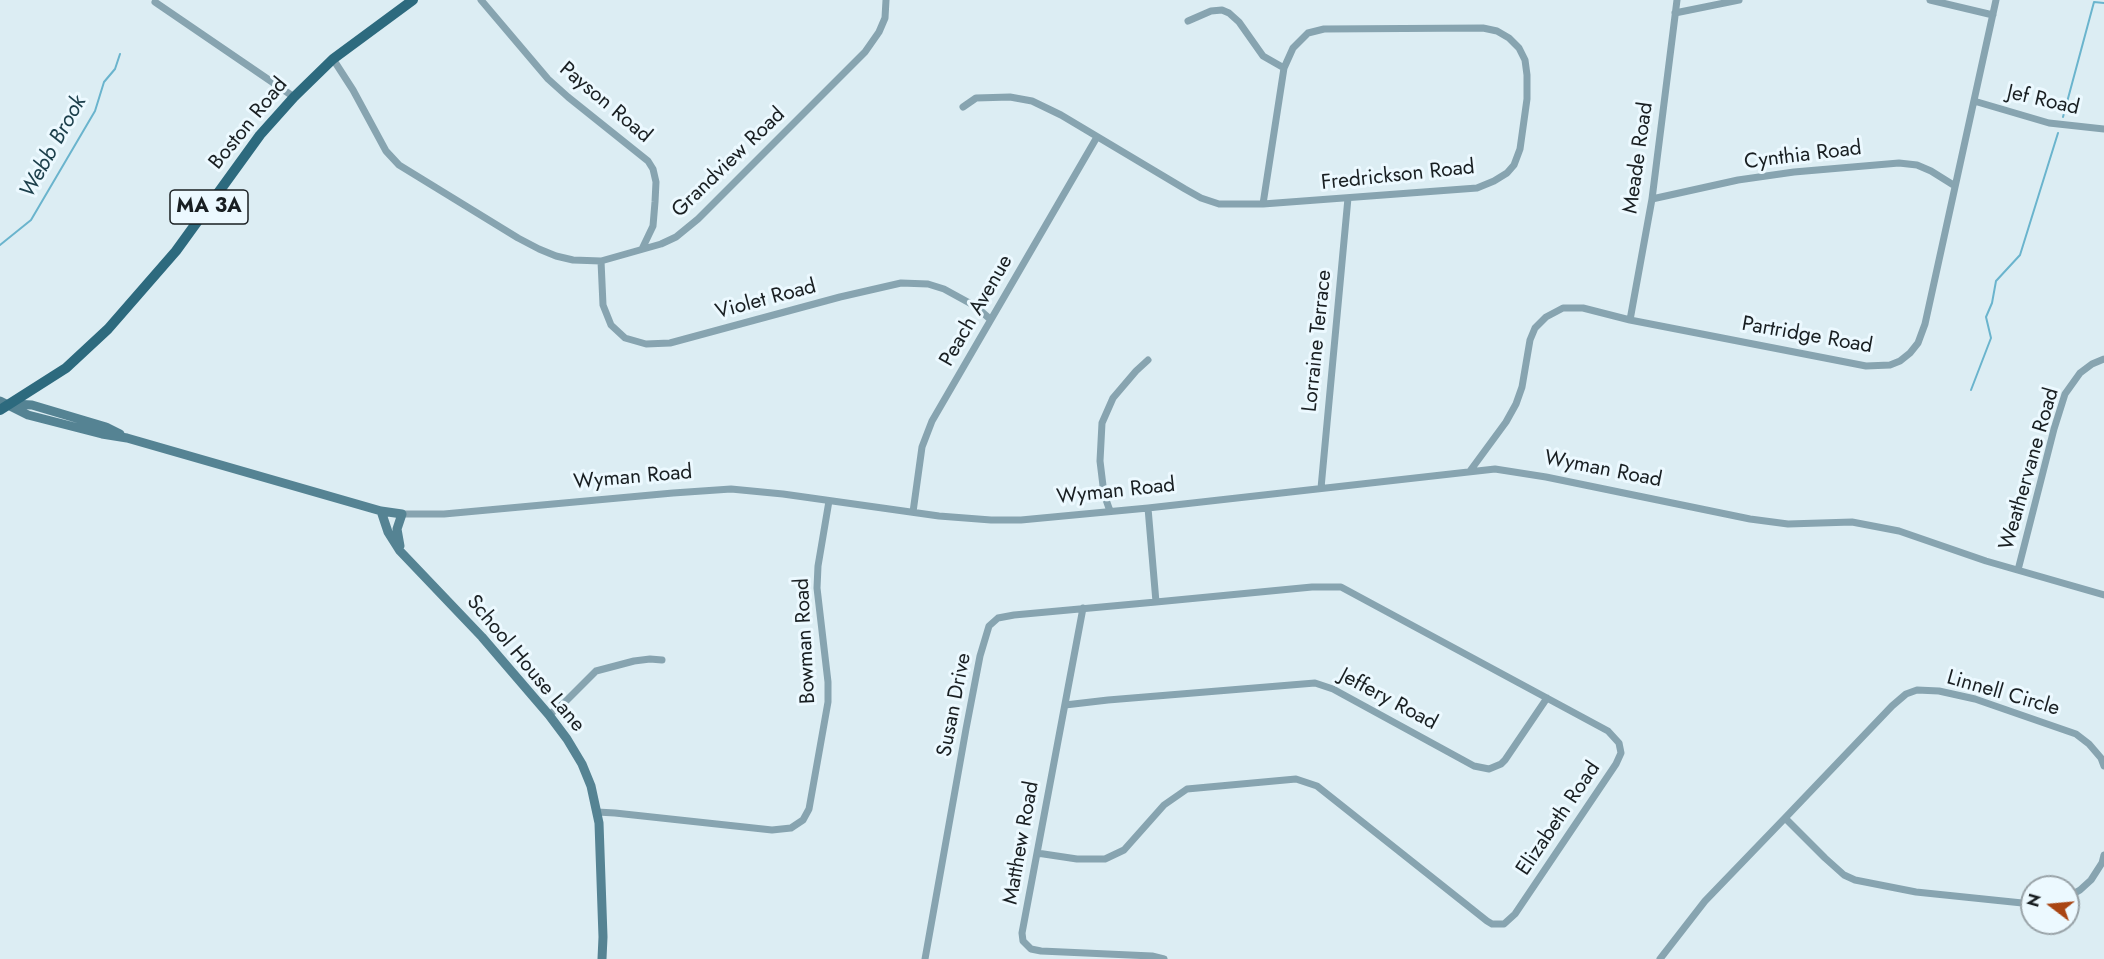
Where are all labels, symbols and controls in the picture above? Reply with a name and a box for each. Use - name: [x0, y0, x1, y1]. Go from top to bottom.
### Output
- street label: Payson Road: [554, 57, 656, 149]
- street label: Boston Road: [204, 73, 294, 175]
- street label: Jef Road: [2004, 80, 2082, 122]
- water label: Webb Brook: [15, 91, 93, 203]
- street label: Meade Road: [1619, 101, 1659, 215]
- street label: Grandview Road: [667, 103, 791, 223]
- street label: Cynthia Road: [1743, 136, 1863, 176]
- street label: Fredrickson Road: [1320, 155, 1476, 197]
- road number: MA 3A: [170, 190, 248, 224]
- street label: Peach Avenue: [935, 251, 1019, 371]
- street label: Lorraine Terrace: [1298, 269, 1338, 413]
- street label: Violet Road: [713, 274, 819, 326]
- street label: Partridge Road: [1740, 312, 1874, 360]
- street label: Weathervane Road: [1995, 385, 2065, 553]
- street label: Wyman Road: [1542, 446, 1664, 494]
- street label: Wyman Road: [573, 460, 693, 496]
- street label: Wyman Road: [1055, 473, 1177, 511]
- street label: Bowman Road: [790, 577, 822, 705]
- street label: School House Lane: [460, 590, 590, 738]
- street label: Susan Drive: [933, 651, 977, 759]
- street label: Jeffery Road: [1335, 664, 1441, 736]
- street label: Linnell Circle: [1944, 666, 2062, 722]
- street label: Elizabeth Road: [1512, 757, 1606, 881]
- street label: Matthew Road: [999, 779, 1045, 907]
- north arrow: [2020, 875, 2080, 935]
- text: N: [2021, 891, 2047, 910]

